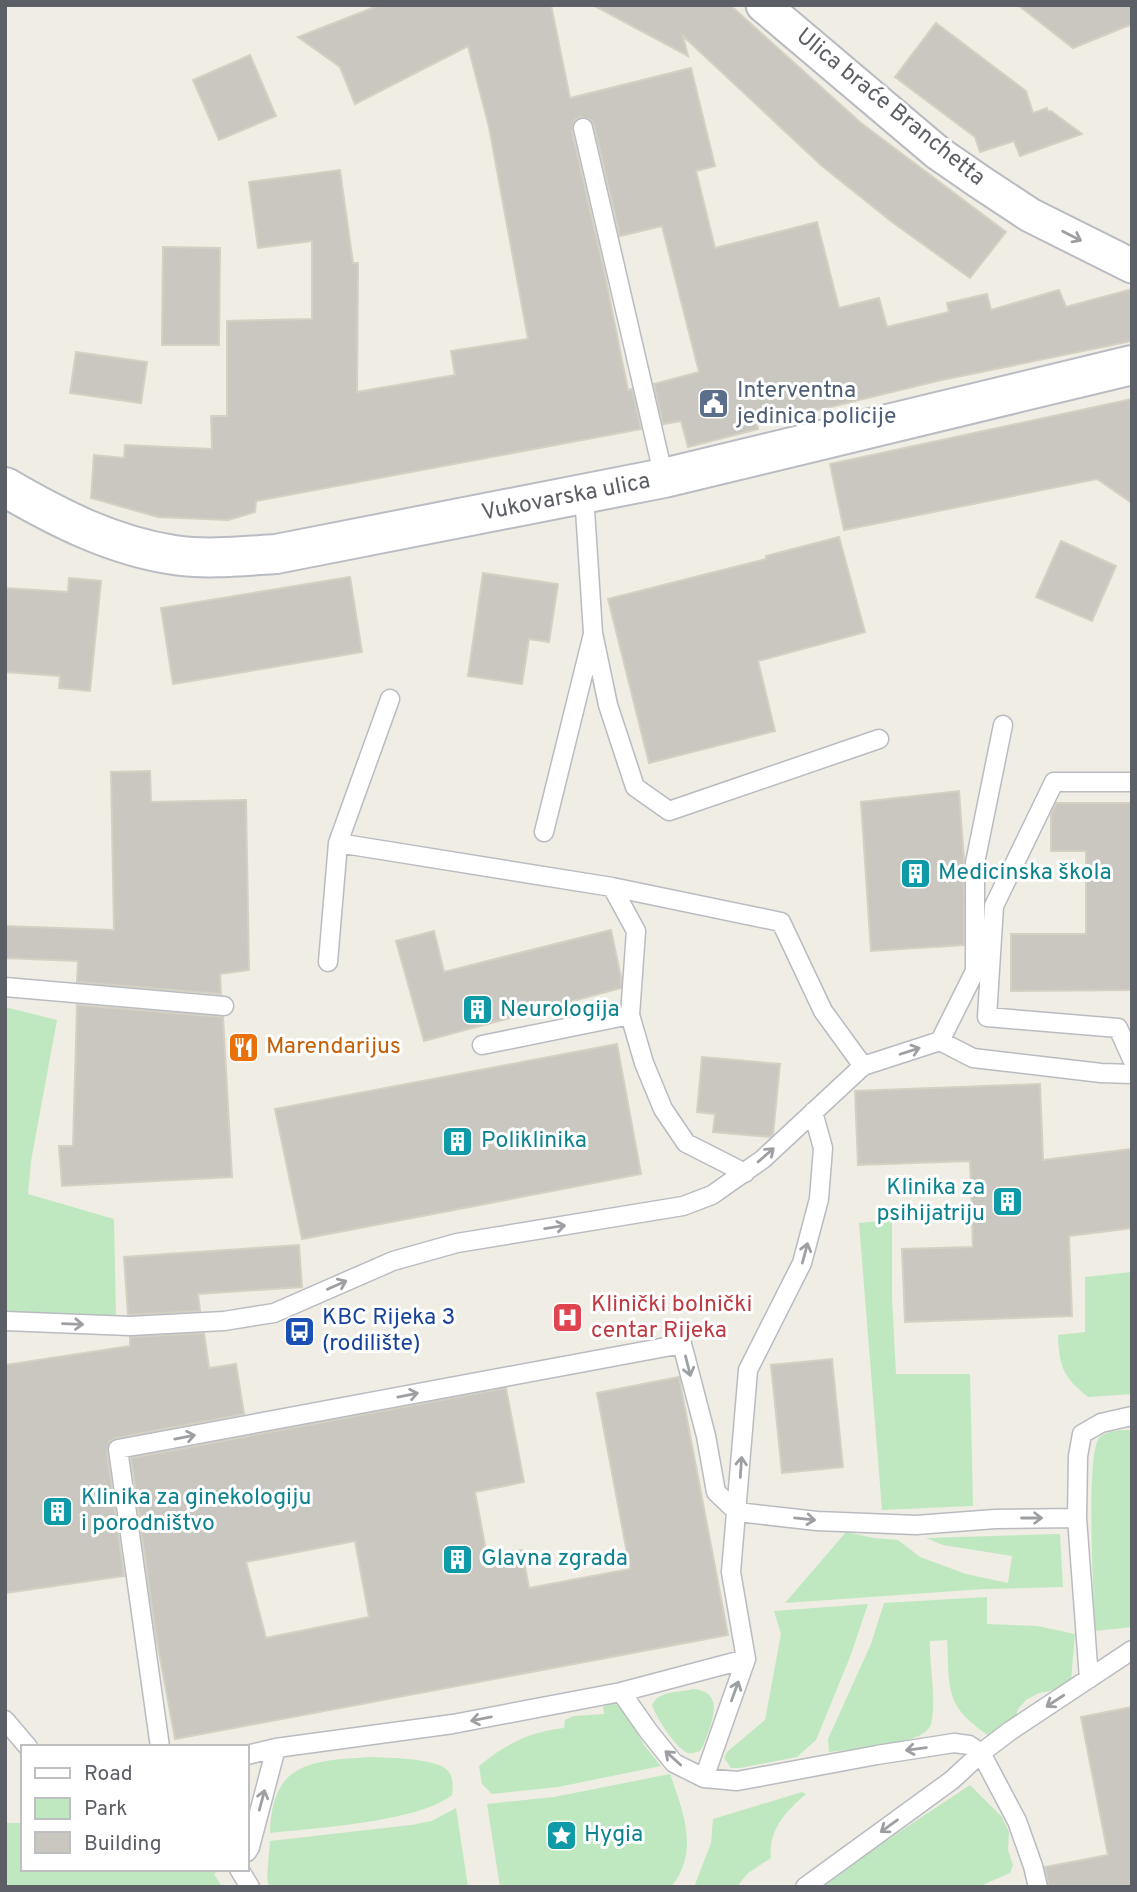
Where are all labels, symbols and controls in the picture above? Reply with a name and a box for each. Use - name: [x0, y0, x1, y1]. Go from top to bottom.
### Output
- street label: Ulica braće Branchetta: [790, 23, 990, 193]
- one-way arrow: [1061, 229, 1081, 243]
- place label: Interventna jedinica policije: [735, 377, 896, 432]
- public building icon: Interventna jedinica policije: [697, 387, 731, 421]
- street label: Vukovarska ulica: [479, 467, 653, 529]
- building icon: Medicinska škola: [898, 856, 932, 890]
- place label: Medicinska škola: [938, 859, 1112, 888]
- building icon: Neurologija: [460, 993, 494, 1027]
- place label: Neurologija: [500, 996, 620, 1025]
- restaurant icon: Marendarijus: [226, 1030, 260, 1064]
- place label: Marendarijus: [266, 1033, 401, 1062]
- one-way arrow: [898, 1044, 920, 1056]
- building icon: Poliklinika: [441, 1124, 475, 1158]
- place label: Poliklinika: [481, 1127, 587, 1156]
- one-way arrow: [757, 1147, 774, 1164]
- place label: Klinika za psihijatriju: [877, 1174, 985, 1229]
- building icon: Klinika za psihijatriju: [991, 1184, 1025, 1218]
- one-way arrow: [543, 1220, 566, 1233]
- one-way arrow: [799, 1242, 812, 1265]
- one-way arrow: [326, 1278, 347, 1291]
- place label: Klinički bolnički centar Rijeka: [591, 1291, 752, 1346]
- hospital icon: Klinički bolnički centar Rijeka: [551, 1301, 585, 1335]
- place label: KBC Rijeka 3 (rodilište): [322, 1304, 455, 1359]
- bus stop icon: KBC Rijeka 3 (rodilište): [282, 1314, 316, 1348]
- one-way arrow: [62, 1317, 85, 1330]
- one-way arrow: [682, 1354, 695, 1377]
- one-way arrow: [396, 1388, 419, 1402]
- one-way arrow: [173, 1430, 196, 1443]
- one-way arrow: [735, 1456, 748, 1479]
- place label: Klinika za ginekologiju i porodništvo: [81, 1484, 311, 1539]
- building icon: Klinika za ginekologiju i porodništvo: [41, 1494, 75, 1528]
- one-way arrow: [1020, 1511, 1043, 1525]
- one-way arrow: [793, 1513, 816, 1526]
- building icon: Glavna zgrada: [441, 1542, 475, 1576]
- place label: Glavna zgrada: [481, 1545, 628, 1574]
- one-way arrow: [730, 1680, 742, 1702]
- one-way arrow: [1045, 1695, 1065, 1709]
- one-way arrow: [470, 1712, 493, 1726]
- one-way arrow: [905, 1743, 928, 1756]
- legend: [21, 1745, 248, 1871]
- one-way arrow: [665, 1750, 682, 1767]
- text: Road: [84, 1761, 133, 1788]
- one-way arrow: [257, 1789, 270, 1811]
- text: Park: [84, 1796, 127, 1823]
- place icon: Hygia: [544, 1818, 578, 1852]
- one-way arrow: [880, 1818, 899, 1833]
- place label: Hygia: [584, 1821, 643, 1850]
- text: Building: [84, 1831, 162, 1858]

